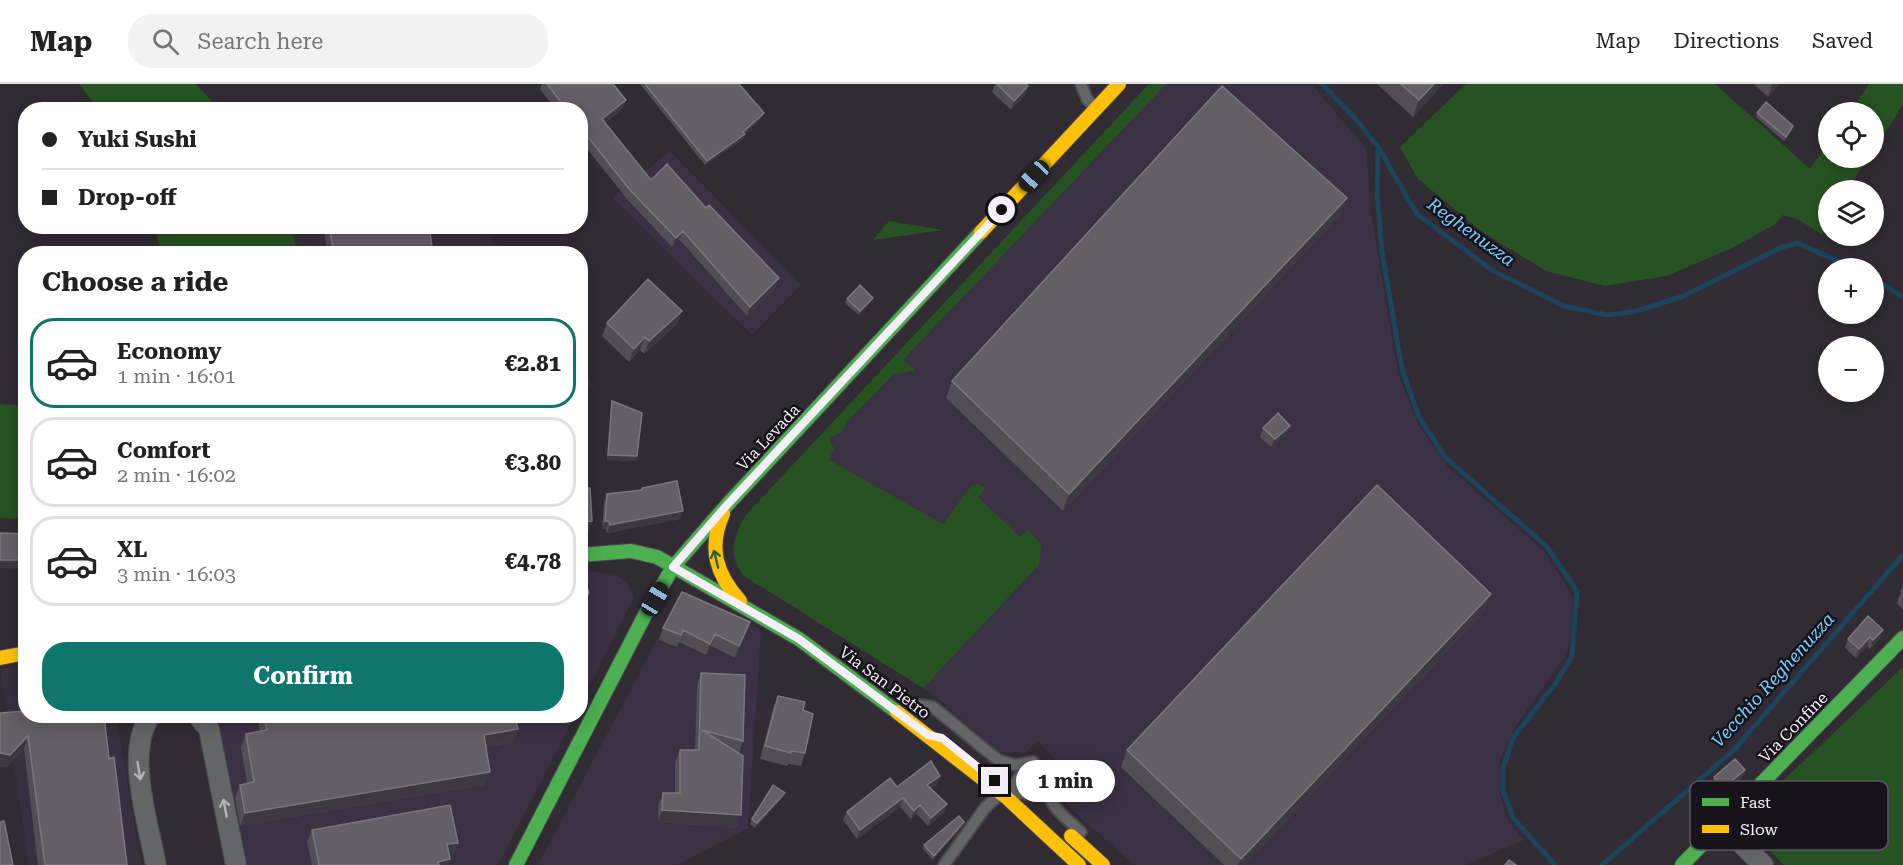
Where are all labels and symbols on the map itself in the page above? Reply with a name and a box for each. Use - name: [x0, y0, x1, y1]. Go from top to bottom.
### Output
- car: [1015, 157, 1053, 195]
- water label: Reghenuzza: [1423, 192, 1519, 270]
- route start: [988, 196, 1015, 223]
- street label: Via Levada: [733, 400, 804, 475]
- one-way arrow: [709, 550, 721, 569]
- car: [638, 579, 672, 619]
- water label: Vecchio Reghenuzza: [1707, 608, 1839, 751]
- street label: Via San Pietro: [836, 642, 934, 723]
- street label: Via Confine: [1755, 688, 1832, 767]
- one-way arrow: [134, 760, 145, 780]
- callout: 1 min: [1016, 760, 1115, 802]
- route end: [981, 767, 1008, 794]
- legend: [1690, 781, 1888, 850]
- text: Fast: [1740, 793, 1771, 812]
- one-way arrow: [219, 798, 230, 818]
- text: Slow: [1740, 820, 1778, 839]

